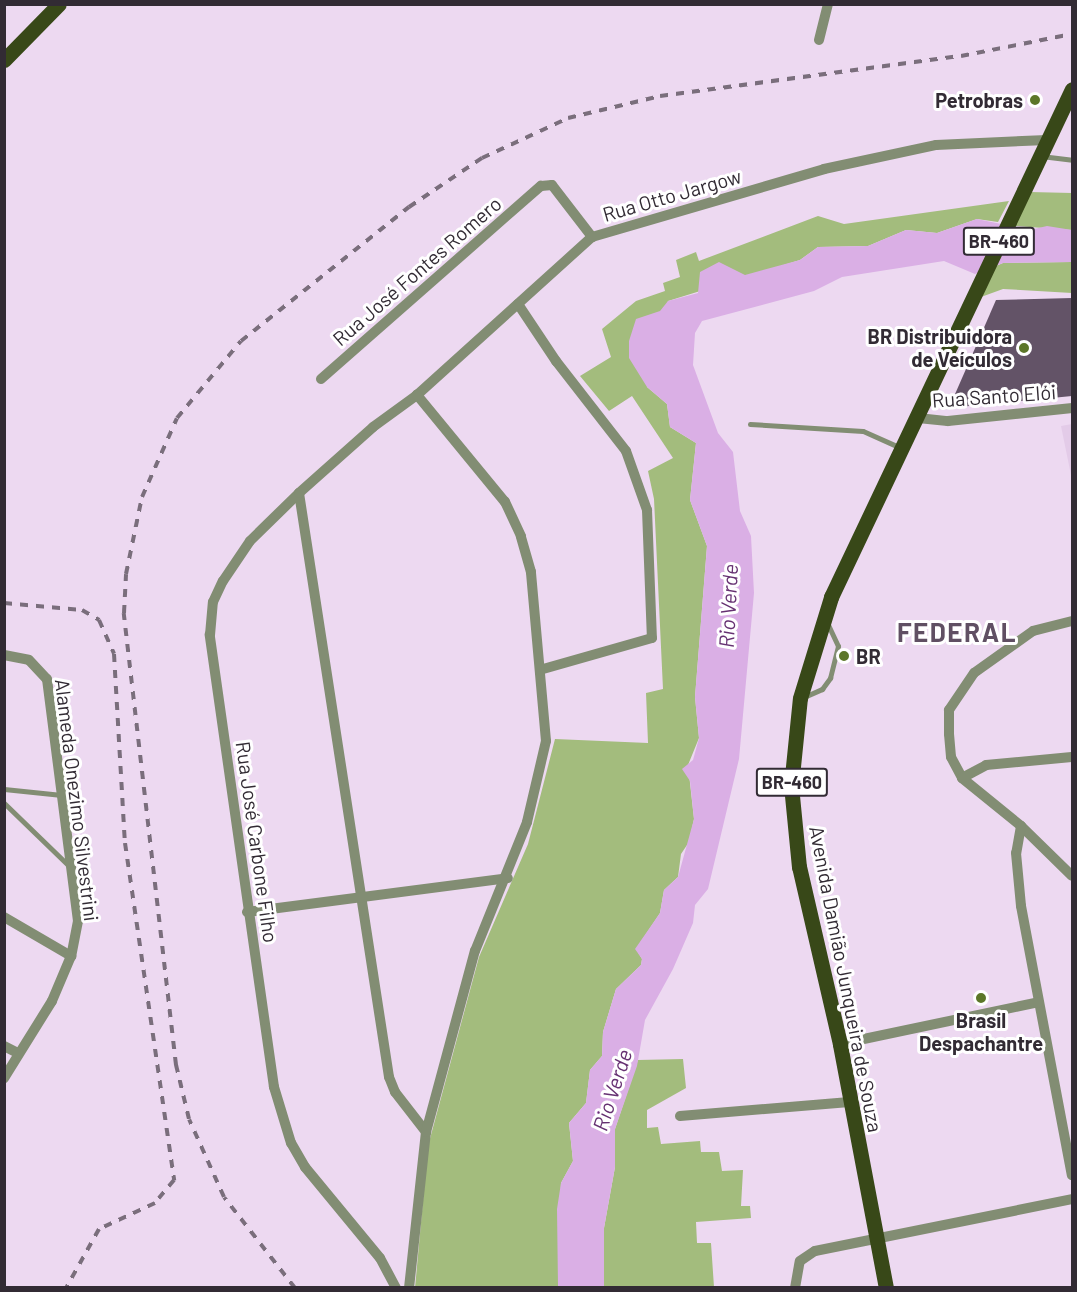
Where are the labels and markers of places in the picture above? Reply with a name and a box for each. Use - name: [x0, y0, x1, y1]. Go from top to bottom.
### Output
- place label: Petrobras: [935, 88, 1023, 112]
- marker: Petrobras: [1028, 93, 1042, 107]
- place label: BR Distribuidora de Veículos: [868, 324, 1012, 371]
- marker: BR Distribuidora de Veículos: [1017, 341, 1031, 355]
- place label: BR: [856, 644, 881, 668]
- marker: BR: [837, 649, 851, 663]
- marker: Brasil Despachantre: [974, 991, 988, 1005]
- place label: Brasil Despachantre: [919, 1008, 1043, 1055]

